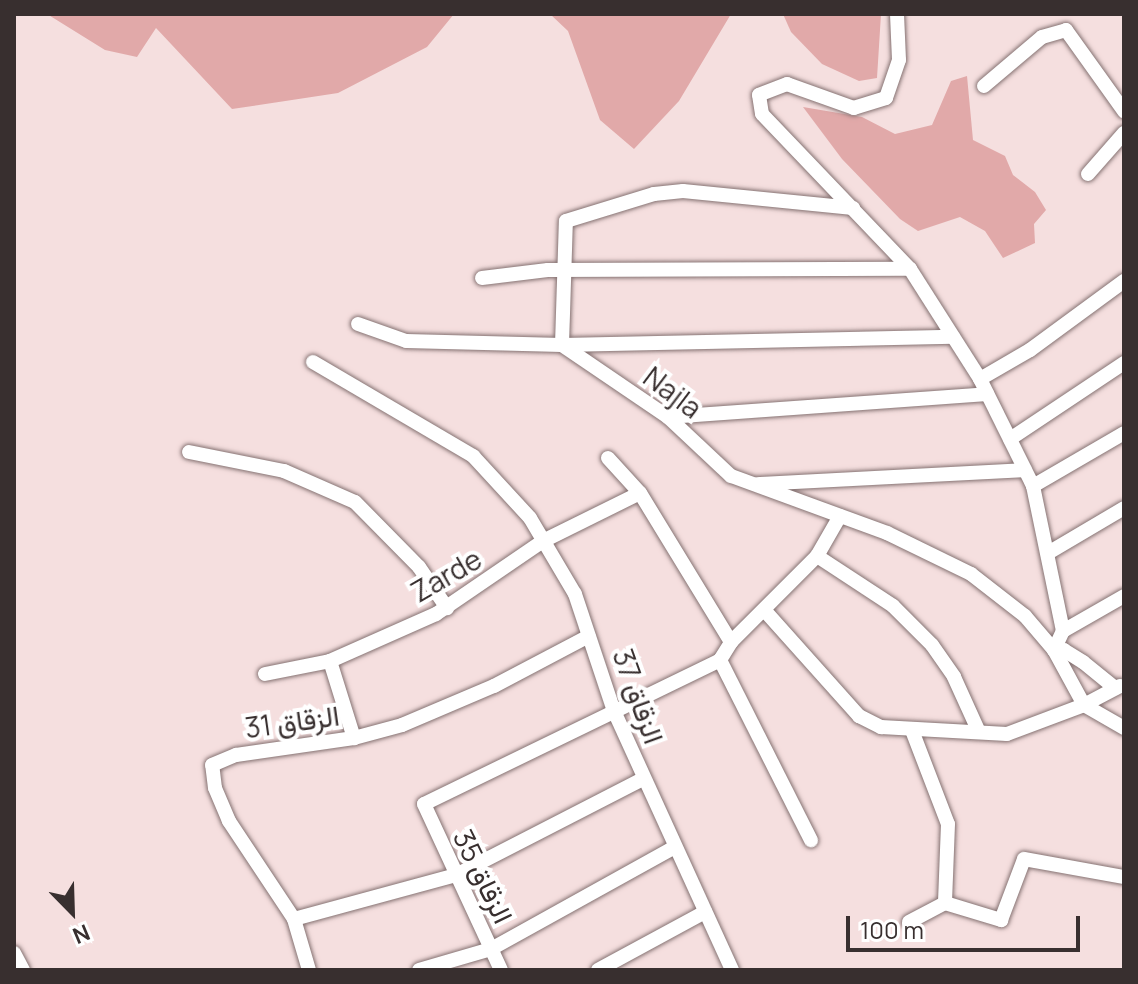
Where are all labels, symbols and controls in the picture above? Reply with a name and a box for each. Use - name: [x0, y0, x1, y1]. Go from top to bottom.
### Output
- street label: Najla: [637, 359, 709, 425]
- street label: Zarde: [405, 542, 487, 608]
- street label: الزقاق 37: [606, 644, 672, 748]
- street label: الزقاق 31: [243, 698, 341, 744]
- street label: الزقاق 35: [447, 824, 521, 928]
- north arrow: [32, 872, 112, 952]
- scale bar: [850, 900, 1084, 950]
- text: 100 m: [860, 913, 924, 946]
- text: N: [68, 917, 95, 951]

